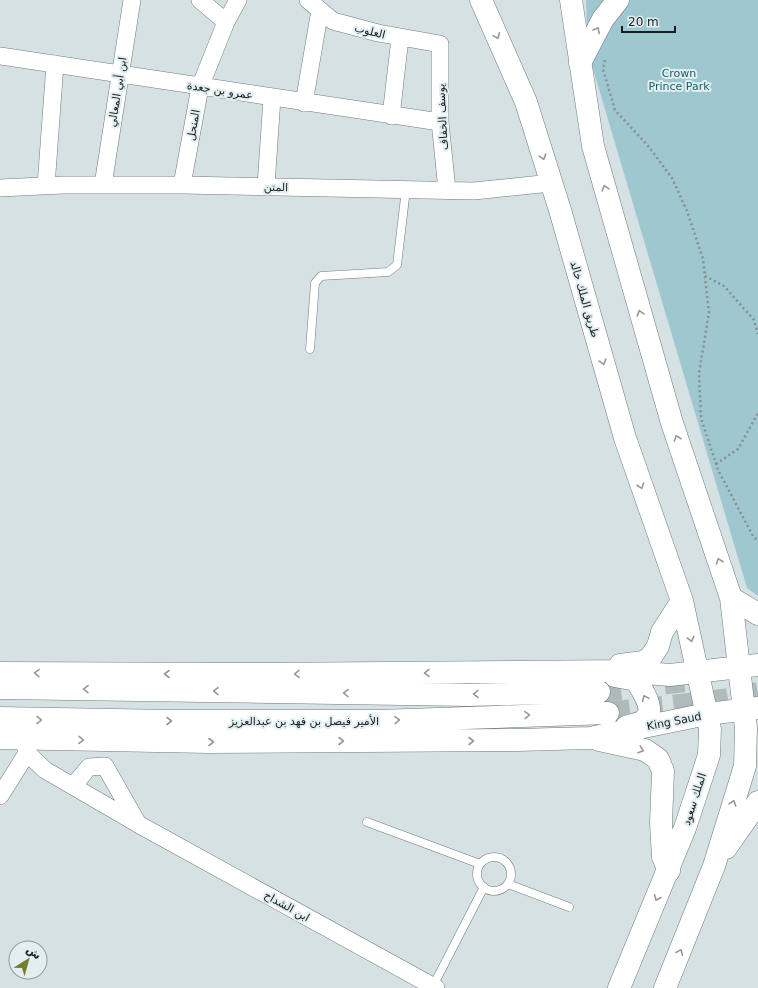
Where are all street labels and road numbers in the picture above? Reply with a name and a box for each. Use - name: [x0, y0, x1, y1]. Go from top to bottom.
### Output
- street label: العلوب: [353, 21, 387, 42]
- street label: ابن أبي المعالي: [105, 56, 129, 128]
- street label: عمرو بن جعدة: [186, 79, 254, 102]
- street label: يوسف الخفاف: [434, 83, 451, 151]
- street label: المنحل: [184, 108, 203, 142]
- street label: المتن: [264, 181, 288, 194]
- street label: طريق الملك خالد: [566, 259, 602, 339]
- street label: King Saud: [646, 710, 703, 733]
- street label: الأمير فيصل بن فهد بن عبدالعزيز: [228, 714, 379, 728]
- street label: الملك سعود: [680, 771, 709, 827]
- street label: ابن الشداح: [262, 889, 312, 924]

